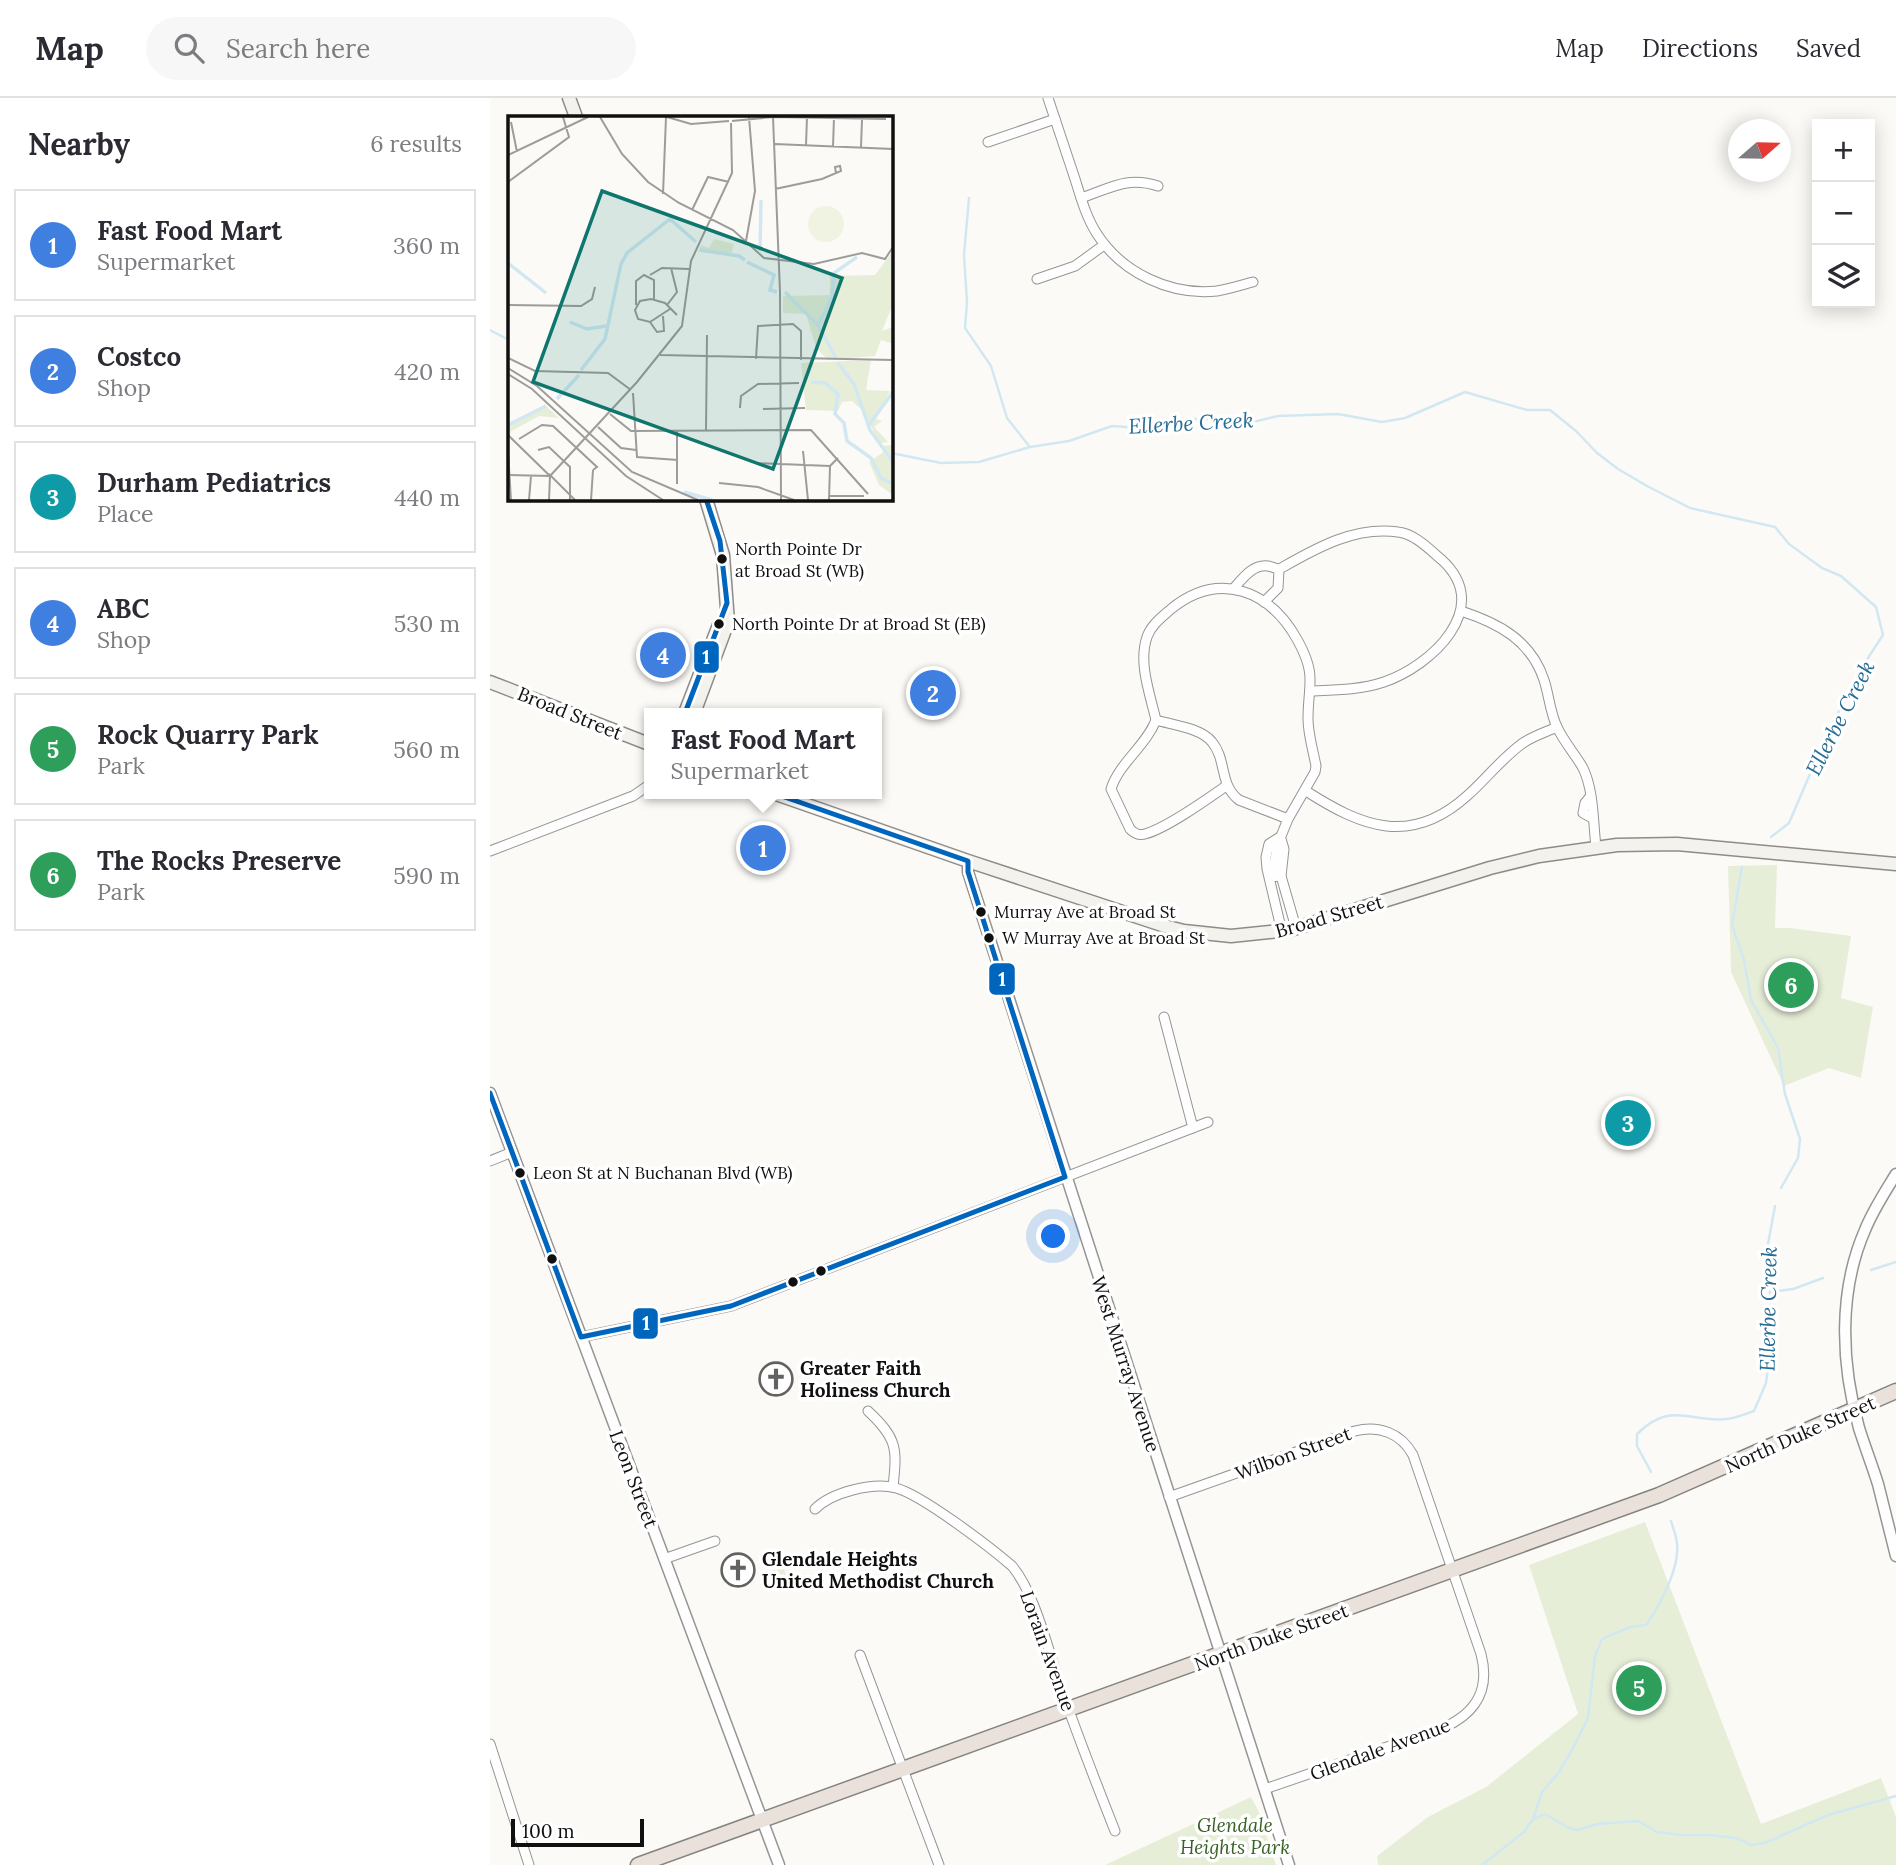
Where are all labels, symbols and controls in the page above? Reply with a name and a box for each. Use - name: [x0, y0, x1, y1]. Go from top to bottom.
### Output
- search box: [146, 17, 636, 80]
- text: Map: [35, 27, 104, 69]
- icon: search: [170, 29, 208, 67]
- text: Search here: [226, 32, 370, 65]
- text: Map: [1555, 33, 1604, 64]
- text: Directions: [1642, 33, 1758, 64]
- text: Saved: [1796, 33, 1861, 64]
- inset map: [508, 116, 892, 500]
- north arrow: [1728, 119, 1791, 182]
- map controls: [1812, 119, 1875, 308]
- button: +: [1812, 119, 1875, 182]
- text: Nearby: [28, 125, 130, 163]
- text: 6 results: [370, 129, 462, 158]
- button: −: [1812, 182, 1875, 245]
- text: Fast Food Mart: [97, 214, 282, 247]
- text: 1: [48, 231, 58, 260]
- text: 360 m: [393, 231, 460, 260]
- button: layers: [1812, 245, 1875, 308]
- text: Supermarket: [97, 247, 235, 276]
- text: Costco: [97, 340, 181, 373]
- text: 2: [47, 357, 59, 386]
- text: 420 m: [394, 357, 460, 386]
- text: Shop: [97, 373, 151, 402]
- water label: Ellerbe Creek: [1128, 406, 1254, 440]
- text: Durham Pediatrics: [97, 466, 331, 499]
- text: 3: [47, 483, 59, 512]
- text: 440 m: [394, 483, 460, 512]
- text: Place: [97, 499, 154, 528]
- place label: North Pointe Dr at Broad St (WB): [735, 538, 864, 582]
- marker: North Pointe Dr at Broad St (WB): [715, 552, 729, 566]
- text: ABC: [97, 592, 149, 625]
- text: 4: [47, 609, 59, 638]
- text: 530 m: [394, 609, 460, 638]
- place label: North Pointe Dr at Broad St (EB): [732, 613, 986, 635]
- marker: North Pointe Dr at Broad St (EB): [712, 617, 726, 631]
- text: Shop: [97, 625, 151, 654]
- pin: 4: [640, 629, 686, 681]
- line badge: 1: [693, 640, 720, 674]
- text: 1: [702, 645, 710, 669]
- water label: Ellerbe Creek: [1800, 656, 1881, 780]
- pin: 2: [910, 667, 956, 719]
- street label: Broad Street: [514, 681, 627, 745]
- popup: [644, 708, 882, 799]
- text: Rock Quarry Park: [97, 718, 319, 751]
- text: Fast Food Mart: [670, 723, 856, 756]
- text: 5: [47, 735, 59, 764]
- text: 560 m: [393, 735, 460, 764]
- text: Park: [97, 751, 145, 780]
- text: Supermarket: [670, 756, 809, 785]
- pin: 1: [740, 822, 786, 874]
- text: The Rocks Preserve: [97, 844, 341, 877]
- text: 6: [46, 861, 60, 890]
- text: 590 m: [393, 861, 460, 890]
- text: Park: [97, 877, 145, 906]
- street label: Broad Street: [1272, 889, 1386, 943]
- place label: Murray Ave at Broad St: [994, 901, 1176, 923]
- marker: Murray Ave at Broad St: [974, 905, 988, 919]
- place label: W Murray Ave at Broad St: [1002, 927, 1206, 949]
- marker: W Murray Ave at Broad St: [982, 931, 996, 945]
- pin: 6: [1768, 959, 1814, 1011]
- line badge: 1: [988, 962, 1016, 996]
- text: 1: [998, 967, 1006, 991]
- pin: 3: [1605, 1097, 1651, 1149]
- place label: Leon St at N Buchanan Blvd (WB): [533, 1162, 793, 1184]
- marker: Leon St at N Buchanan Blvd (WB): [513, 1166, 527, 1180]
- your location: [1036, 1219, 1070, 1253]
- water label: Ellerbe Creek: [1753, 1246, 1783, 1372]
- unlabelled marker: [545, 1252, 559, 1266]
- unlabelled marker: [814, 1264, 828, 1278]
- street label: West Murray Avenue: [1086, 1273, 1166, 1455]
- unlabelled marker: [786, 1275, 800, 1289]
- line badge: 1: [632, 1307, 659, 1340]
- text: 1: [642, 1311, 650, 1335]
- place label: Greater Faith Holiness Church: [800, 1356, 951, 1402]
- church icon: Greater Faith Holiness Church: [757, 1360, 795, 1398]
- street label: North Duke Street: [1721, 1390, 1880, 1478]
- street label: Wilbon Street: [1232, 1421, 1355, 1485]
- street label: Leon Street: [604, 1427, 664, 1532]
- place label: Glendale Heights United Methodist Church: [762, 1547, 994, 1593]
- church icon: Glendale Heights United Methodist Church: [719, 1551, 757, 1589]
- street label: Lorain Avenue: [1015, 1588, 1081, 1714]
- street label: North Duke Street: [1191, 1598, 1352, 1676]
- pin: 5: [1616, 1662, 1662, 1714]
- street label: Glendale Avenue: [1307, 1712, 1453, 1786]
- park label: Glendale Heights Park: [1180, 1813, 1290, 1859]
- scale bar: [511, 1816, 644, 1848]
- text: 100 m: [522, 1819, 575, 1843]

